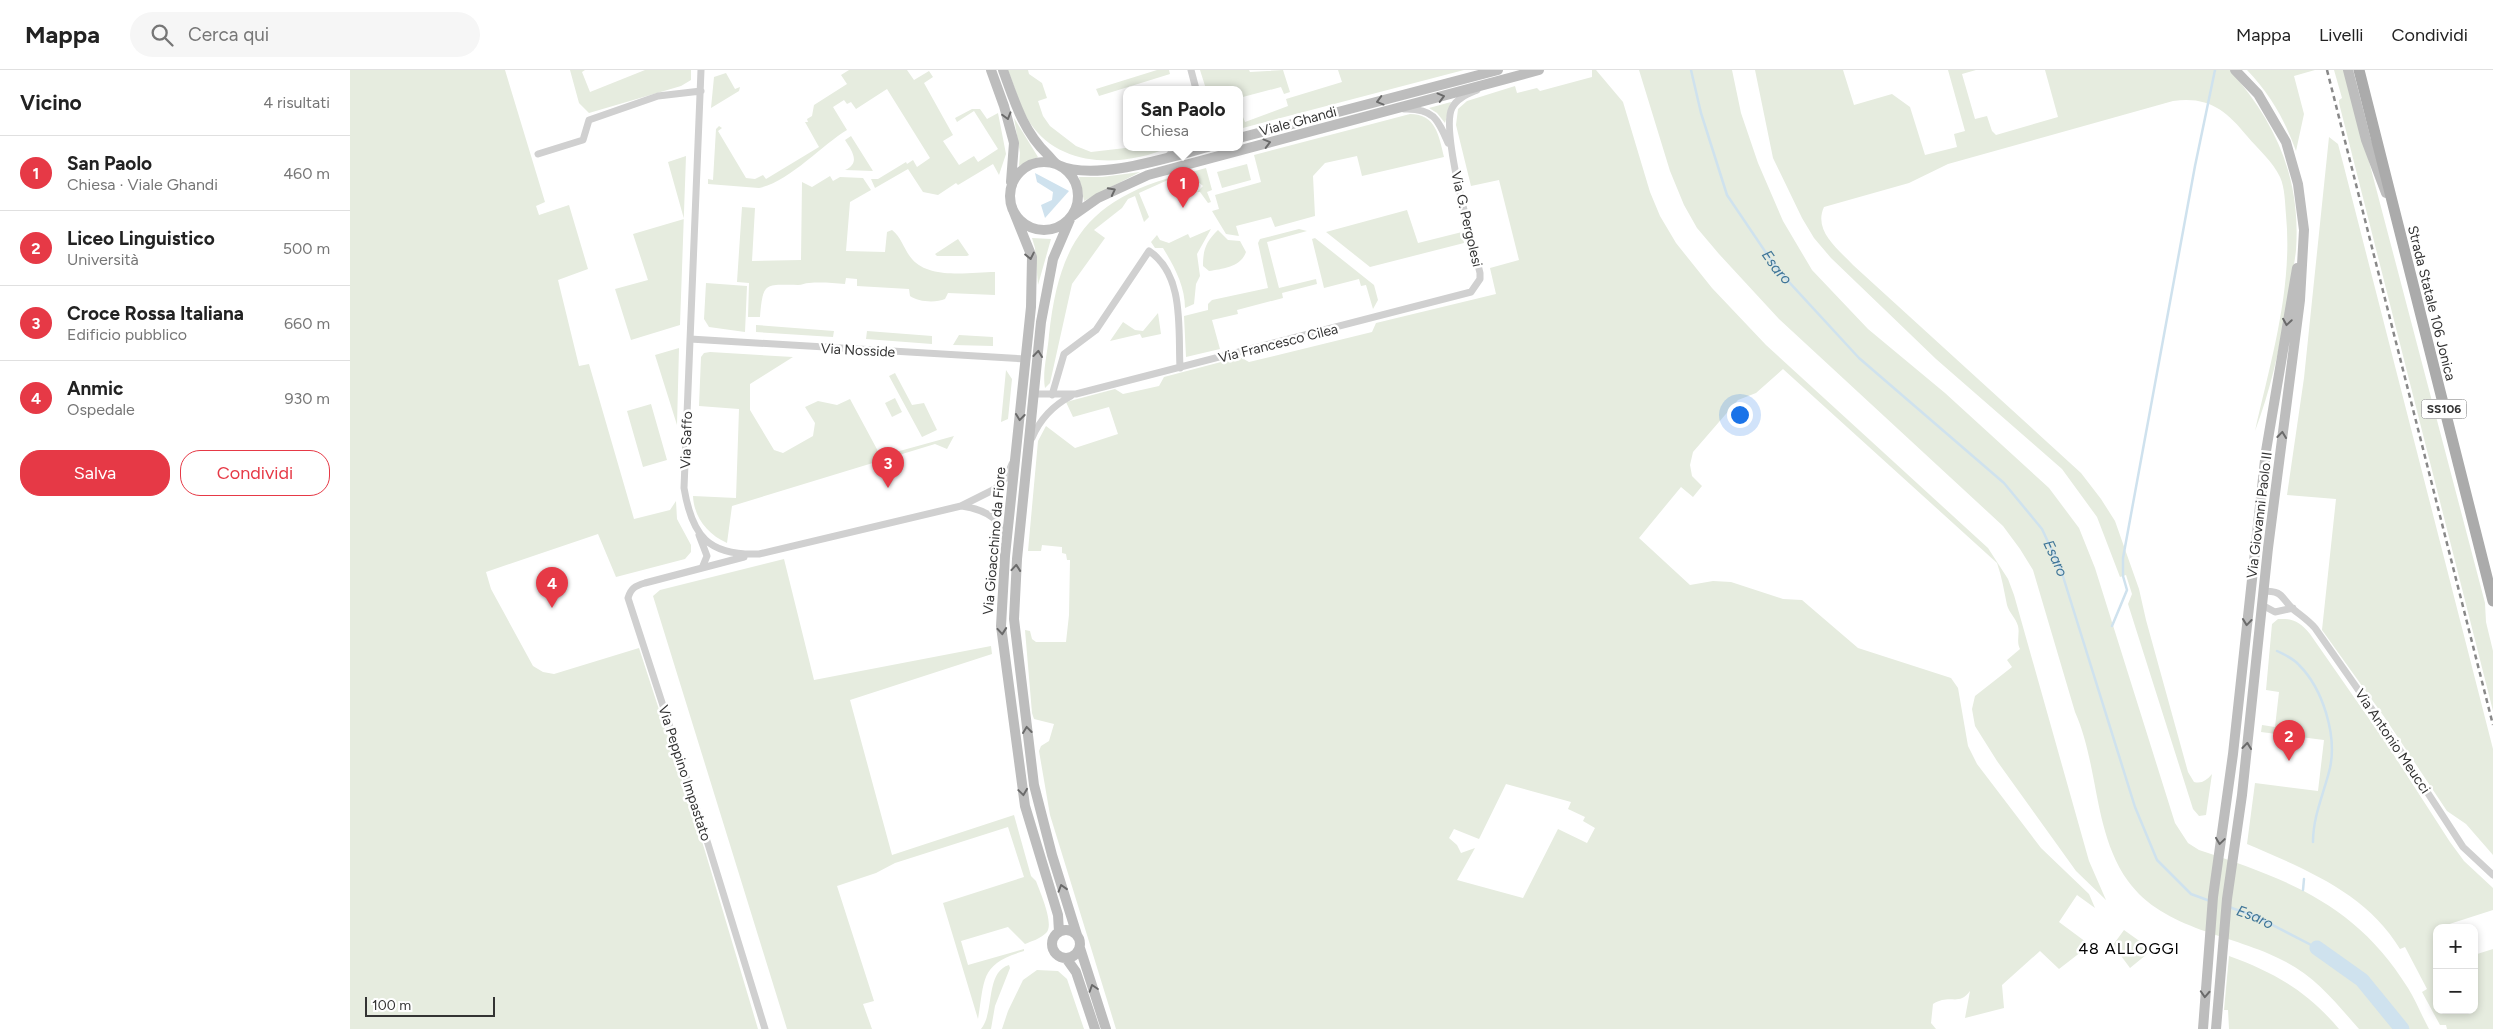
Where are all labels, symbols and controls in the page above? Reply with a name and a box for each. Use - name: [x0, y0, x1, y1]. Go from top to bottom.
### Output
- search box: [130, 12, 480, 57]
- text: Mappa: [25, 20, 100, 49]
- icon: search: [148, 21, 176, 49]
- text: Cerca qui: [188, 23, 269, 46]
- text: Mappa: [2236, 24, 2291, 46]
- text: Livelli: [2319, 24, 2364, 46]
- text: Condividi: [2392, 24, 2468, 46]
- popup: [1123, 86, 1243, 151]
- text: Vicino: [20, 90, 82, 115]
- one-way arrow: [1436, 92, 1444, 102]
- text: 4 risultati: [263, 93, 330, 112]
- one-way arrow: [1376, 95, 1385, 106]
- text: San Paolo: [1140, 98, 1226, 121]
- street label: Viale Ghandi: [1258, 103, 1339, 140]
- one-way arrow: [1002, 111, 1012, 119]
- text: Chiesa: [1140, 121, 1189, 140]
- one-way arrow: [1262, 139, 1270, 149]
- text: San Paolo: [67, 152, 152, 175]
- text: 1: [33, 164, 39, 183]
- text: 460 m: [283, 164, 330, 183]
- pin: 1: [1167, 167, 1199, 208]
- street label: Via G. Pergolesi: [1447, 170, 1486, 269]
- text: Chiesa · Viale Ghandi: [67, 175, 218, 194]
- one-way arrow: [1107, 187, 1116, 197]
- street label: Strada Statale 106 Jonica: [2404, 224, 2459, 383]
- text: Liceo Linguistico: [67, 227, 215, 250]
- text: 2: [31, 239, 41, 258]
- text: 500 m: [283, 239, 330, 258]
- water label: Esaro: [1758, 247, 1796, 288]
- text: Università: [67, 250, 139, 269]
- one-way arrow: [1025, 251, 1035, 260]
- text: Croce Rossa Italiana: [67, 302, 244, 325]
- text: 3: [32, 314, 40, 333]
- text: 660 m: [284, 314, 330, 333]
- one-way arrow: [2283, 318, 2293, 326]
- street label: Via Francesco Cilea: [1216, 320, 1340, 367]
- text: Edificio pubblico: [67, 325, 187, 344]
- street label: Via Nosside: [820, 340, 896, 361]
- one-way arrow: [1032, 350, 1043, 358]
- text: Anmic: [67, 377, 123, 400]
- text: 4: [31, 389, 41, 408]
- text: 930 m: [284, 389, 330, 408]
- road number: SS106: [2422, 399, 2466, 418]
- text: Ospedale: [67, 400, 135, 419]
- your location: [1727, 402, 1753, 428]
- street label: Via Saffo: [677, 411, 696, 469]
- one-way arrow: [1015, 413, 1026, 421]
- one-way arrow: [2276, 431, 2287, 439]
- pin: 3: [872, 447, 904, 488]
- button: Salva: [20, 450, 170, 496]
- button: Condividi: [180, 450, 330, 496]
- street label: Via Giovanni Paolo II: [2243, 451, 2276, 579]
- street label: Via Gioacchino da Fiore: [980, 466, 1009, 616]
- water label: Esaro: [2039, 537, 2072, 579]
- one-way arrow: [1010, 564, 1021, 572]
- pin: 4: [536, 567, 568, 608]
- one-way arrow: [2242, 618, 2253, 626]
- one-way arrow: [996, 627, 1007, 635]
- street label: Via Antonio Meucci: [2351, 686, 2434, 797]
- street label: Via Peppino Impastato: [655, 703, 715, 843]
- pin: 2: [2273, 720, 2305, 761]
- one-way arrow: [1022, 726, 1033, 734]
- one-way arrow: [2241, 742, 2252, 750]
- one-way arrow: [1018, 788, 1028, 796]
- one-way arrow: [2216, 836, 2226, 845]
- one-way arrow: [1058, 885, 1068, 893]
- water label: Esaro: [2234, 901, 2277, 933]
- map controls: [2433, 924, 2478, 1014]
- button: +: [2433, 924, 2478, 969]
- district label: 48 ALLOGGI: [2078, 939, 2180, 958]
- button: −: [2433, 969, 2478, 1014]
- one-way arrow: [1089, 985, 1099, 993]
- one-way arrow: [2199, 990, 2210, 998]
- scale bar: [365, 994, 495, 1017]
- text: 100 m: [372, 997, 411, 1014]

